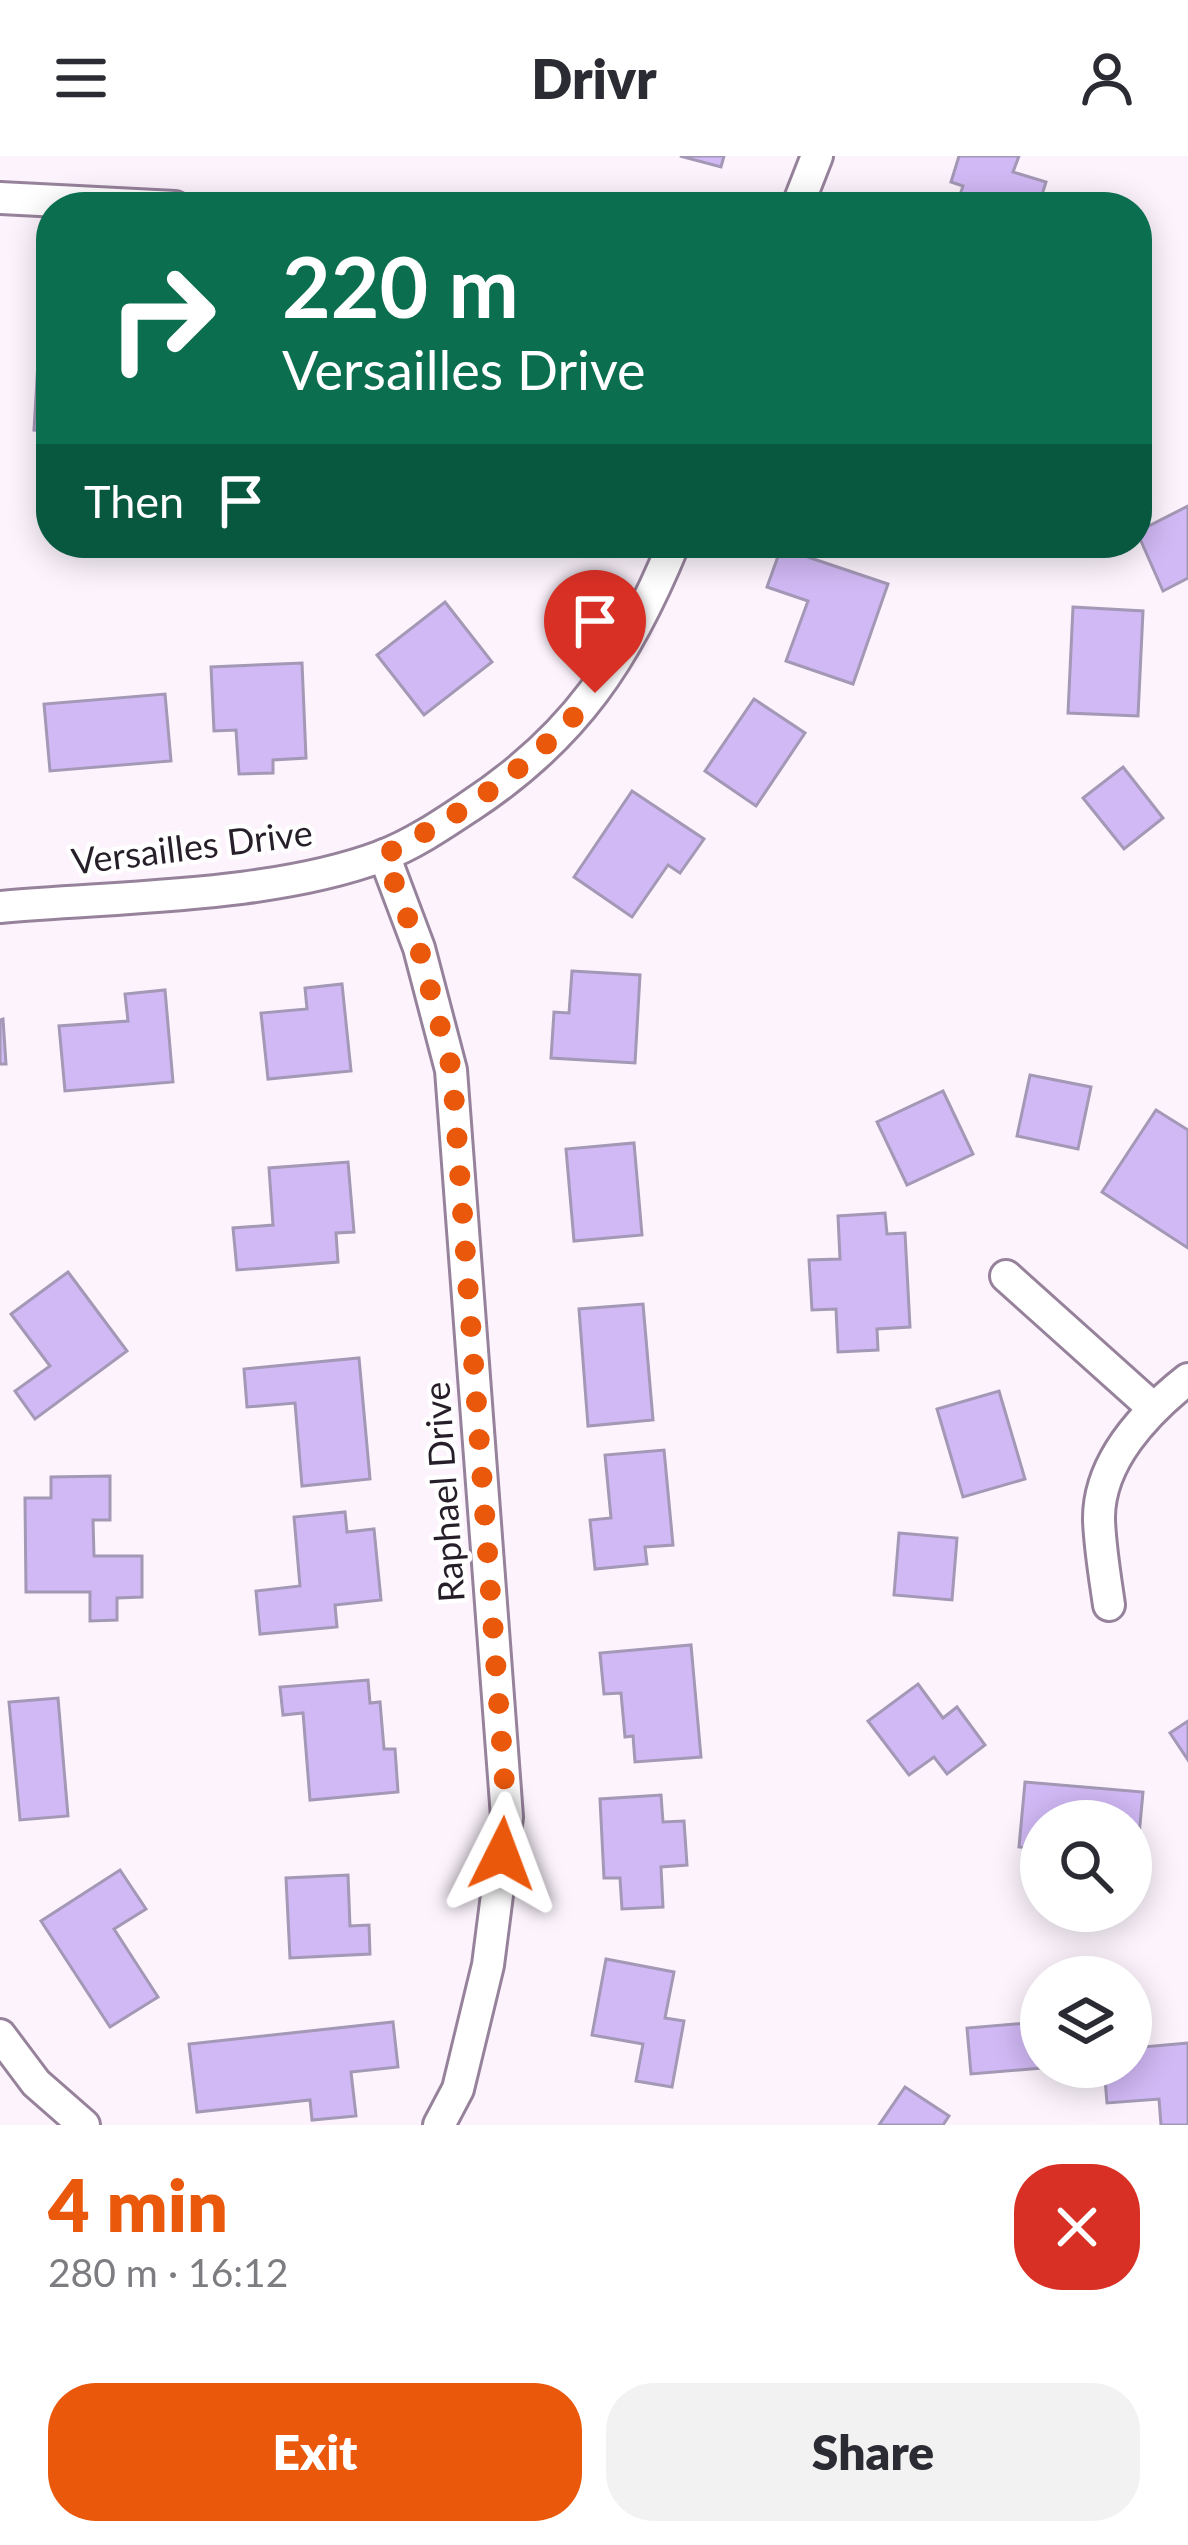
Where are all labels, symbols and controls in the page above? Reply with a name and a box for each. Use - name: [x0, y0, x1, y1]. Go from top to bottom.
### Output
- icon: menu: [48, 45, 114, 111]
- icon: person: [1074, 45, 1140, 111]
- text: Drivr: [531, 46, 657, 111]
- text: 220 m: [282, 235, 519, 336]
- icon: right: [84, 240, 240, 396]
- text: Versailles Drive: [282, 337, 646, 402]
- icon: arrive: [208, 468, 274, 534]
- text: Then: [84, 474, 184, 528]
- pin: [544, 570, 646, 693]
- icon: arrive: [562, 588, 628, 654]
- street label: Versailles Drive: [69, 809, 315, 883]
- street label: Raphael Drive: [413, 1380, 473, 1604]
- position arrow: [439, 1791, 565, 1917]
- map controls: [1020, 1800, 1152, 2088]
- button: search: [1020, 1800, 1152, 1932]
- button: layers: [1020, 1956, 1152, 2088]
- text: 4 min: [48, 2161, 228, 2247]
- button: close: [1014, 2164, 1140, 2290]
- text: 280 m · 16:12: [48, 2249, 288, 2295]
- button: Exit: [48, 2383, 582, 2521]
- button: Share: [606, 2383, 1140, 2521]

